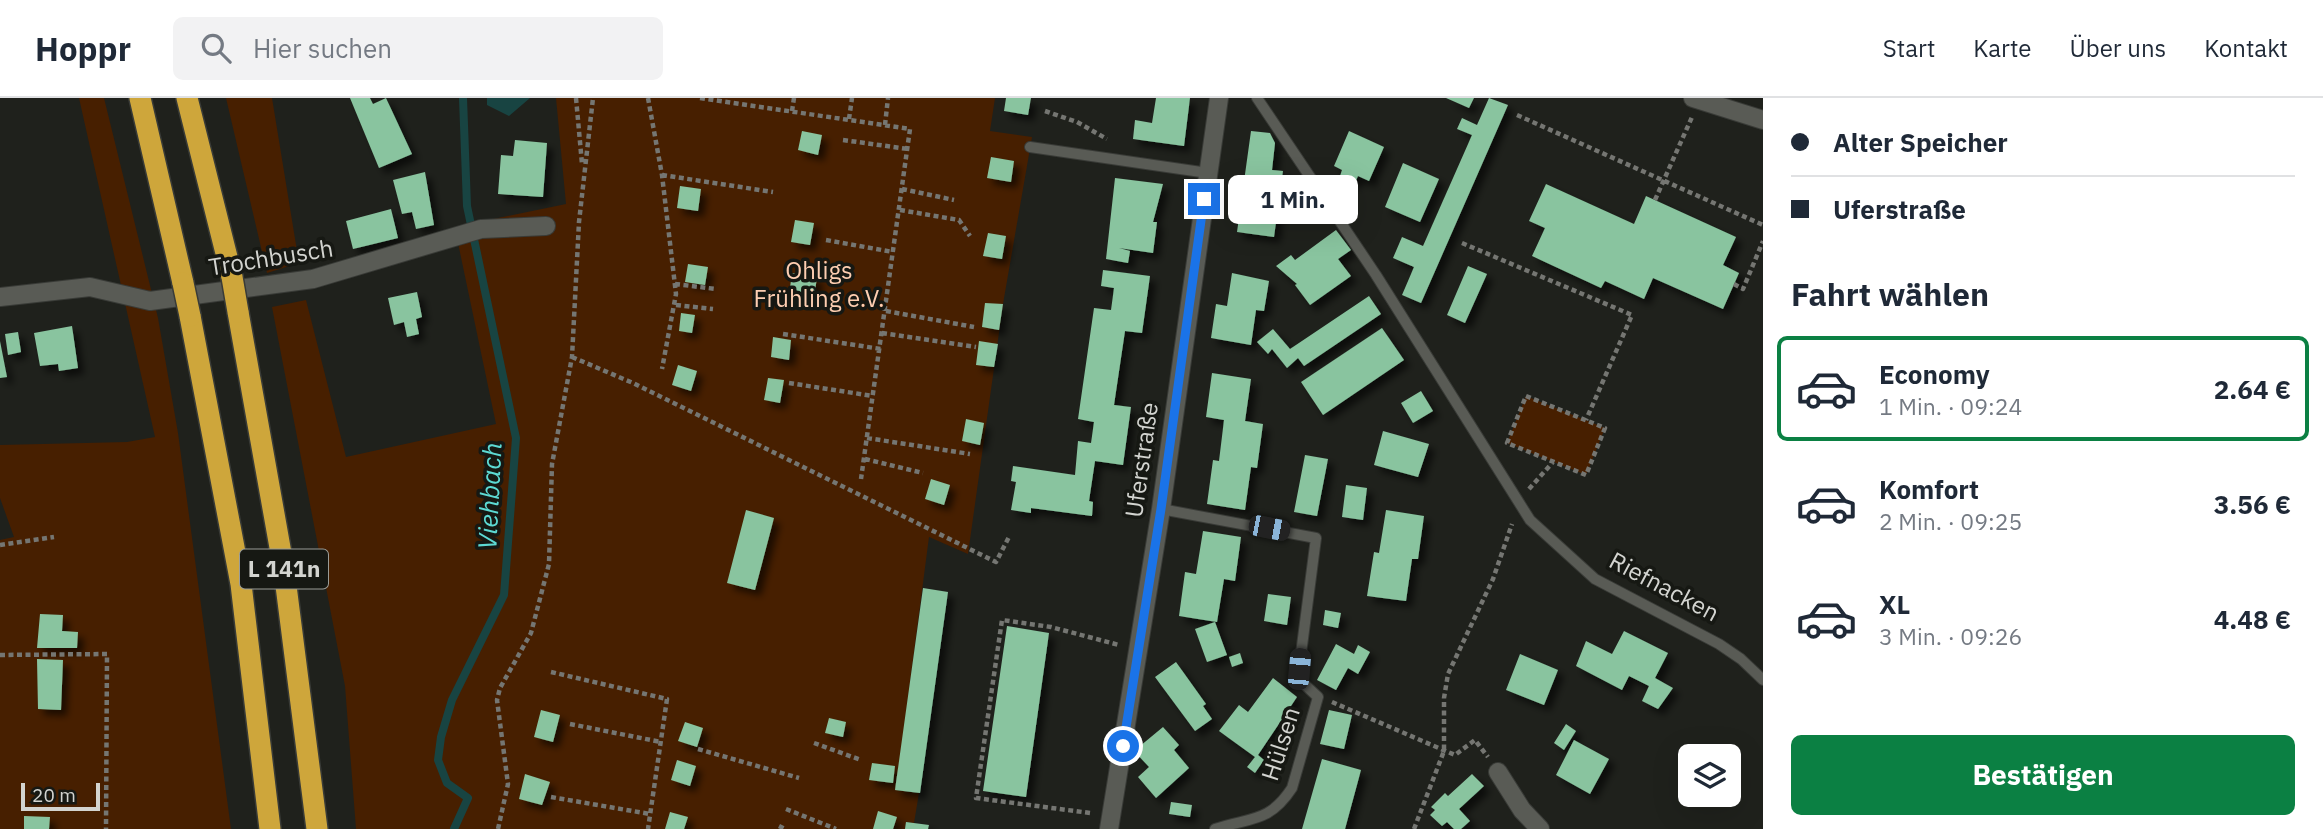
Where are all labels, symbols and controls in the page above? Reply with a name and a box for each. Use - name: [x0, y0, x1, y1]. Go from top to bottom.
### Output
- search box: [173, 17, 663, 80]
- text: Hoppr: [35, 27, 131, 70]
- icon: search: [197, 29, 235, 67]
- text: Hier suchen: [253, 31, 392, 65]
- text: Start: [1883, 32, 1935, 64]
- text: Karte: [1973, 32, 2031, 64]
- text: Über uns: [2069, 32, 2166, 64]
- text: Kontakt: [2204, 32, 2288, 64]
- text: Alter Speicher: [1833, 125, 2008, 159]
- callout: 1 Min.: [1228, 174, 1358, 224]
- route end: [1188, 183, 1220, 215]
- text: 1 Min.: [1260, 184, 1326, 214]
- text: Uferstraße: [1833, 192, 1966, 226]
- street label: Trochbusch: [206, 231, 335, 283]
- park label: Ohligs Frühling e.V.: [754, 254, 885, 314]
- text: Fahrt wählen: [1791, 273, 1989, 315]
- icon: car: [1795, 357, 1858, 420]
- text: Economy: [1879, 357, 1990, 391]
- text: 2.64 €: [2214, 372, 2291, 406]
- text: 1 Min. · 09:24: [1879, 391, 2022, 421]
- street label: Uferstraße: [1117, 400, 1165, 519]
- water label: Viehbach: [469, 441, 509, 551]
- icon: car: [1795, 472, 1858, 535]
- text: Komfort: [1879, 472, 1979, 506]
- text: 3.56 €: [2214, 487, 2291, 521]
- text: 2 Min. · 09:25: [1879, 506, 2022, 536]
- car: [1247, 514, 1292, 542]
- street label: Riefnacken: [1604, 544, 1725, 628]
- road number: L 141n: [240, 550, 328, 589]
- icon: car: [1795, 587, 1858, 650]
- text: XL: [1879, 587, 1910, 621]
- text: 4.48 €: [2214, 602, 2291, 636]
- text: 3 Min. · 09:26: [1879, 621, 2022, 651]
- car: [1287, 647, 1312, 691]
- street label: Hülsen: [1253, 703, 1307, 785]
- route start: [1107, 730, 1139, 762]
- button: Bestätigen: [1791, 735, 2295, 815]
- map controls: [1678, 744, 1741, 807]
- button: layers: [1678, 744, 1741, 807]
- scale bar: [21, 780, 100, 812]
- text: 20 m: [32, 783, 76, 807]

